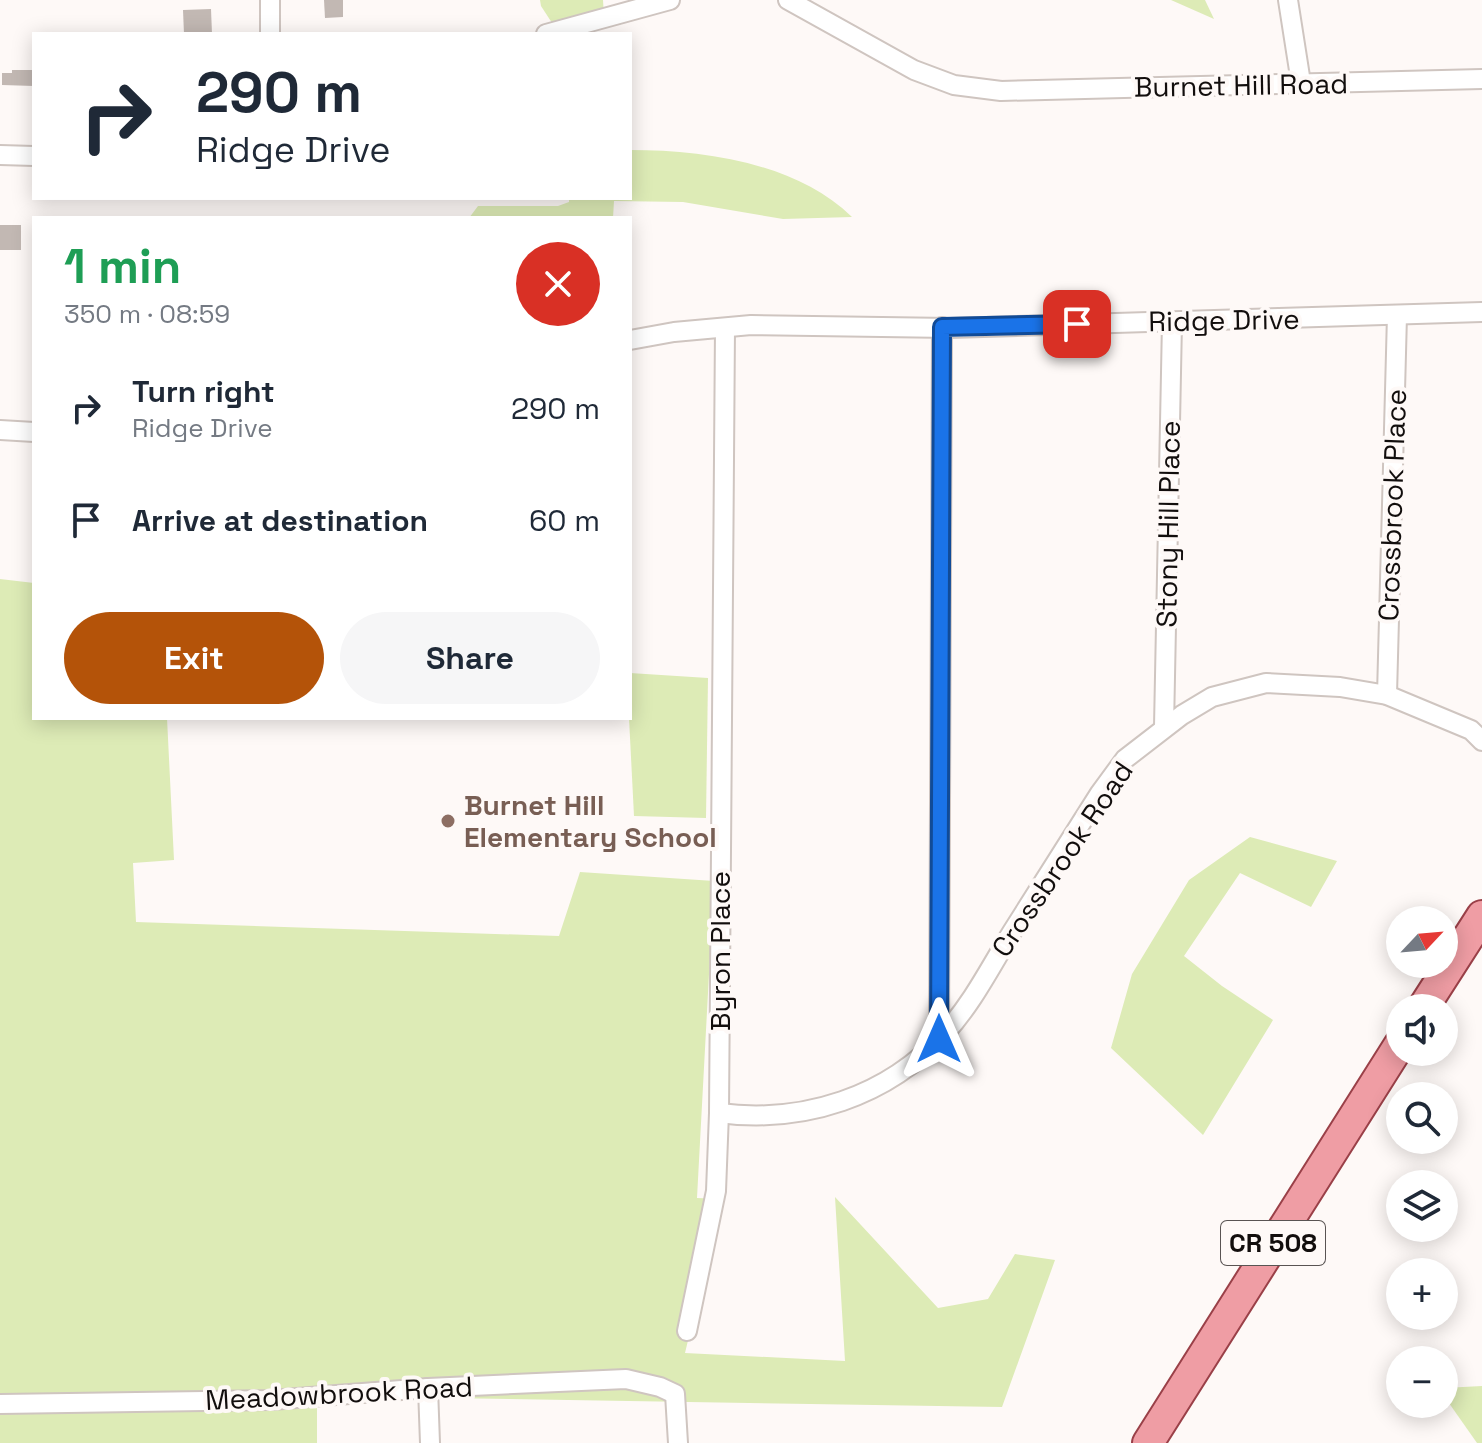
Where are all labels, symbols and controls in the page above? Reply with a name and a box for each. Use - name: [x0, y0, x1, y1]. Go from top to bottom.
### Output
- text: 290 m: [196, 57, 362, 128]
- icon: right: [64, 64, 168, 168]
- street label: Burnet Hill Road: [1134, 65, 1348, 105]
- text: Ridge Drive: [196, 127, 391, 173]
- text: 1 min: [64, 236, 181, 297]
- button: close: [516, 242, 600, 326]
- pin: [1043, 290, 1111, 358]
- text: 350 m · 08:59: [64, 297, 230, 331]
- street label: Ridge Drive: [1148, 301, 1300, 339]
- icon: arrive: [1055, 302, 1099, 346]
- text: Turn right: [132, 372, 275, 411]
- icon: right: [64, 386, 108, 430]
- street label: Crossbrook Place: [1370, 388, 1414, 622]
- text: 290 m: [511, 389, 600, 428]
- text: Ridge Drive: [132, 411, 273, 445]
- street label: Stony Hill Place: [1148, 420, 1188, 628]
- icon: arrive: [64, 498, 108, 542]
- text: Arrive at destination: [132, 501, 428, 540]
- text: 60 m: [529, 501, 600, 540]
- button: Exit: [64, 612, 324, 704]
- button: Share: [340, 612, 600, 704]
- street label: Crossbrook Road: [983, 754, 1141, 964]
- place label: Burnet Hill Elementary School: [464, 787, 717, 855]
- marker: Burnet Hill Elementary School: [439, 812, 457, 830]
- street label: Byron Place: [702, 871, 738, 1031]
- north arrow: [1386, 906, 1458, 978]
- map controls: [1386, 906, 1458, 1418]
- button: sound: [1386, 994, 1458, 1066]
- position arrow: [897, 997, 981, 1081]
- button: search: [1386, 1082, 1458, 1154]
- button: layers: [1386, 1170, 1458, 1242]
- road number: CR 508: [1221, 1221, 1325, 1265]
- button: +: [1386, 1258, 1458, 1330]
- button: −: [1386, 1346, 1458, 1418]
- street label: Meadowbrook Road: [204, 1368, 474, 1418]

